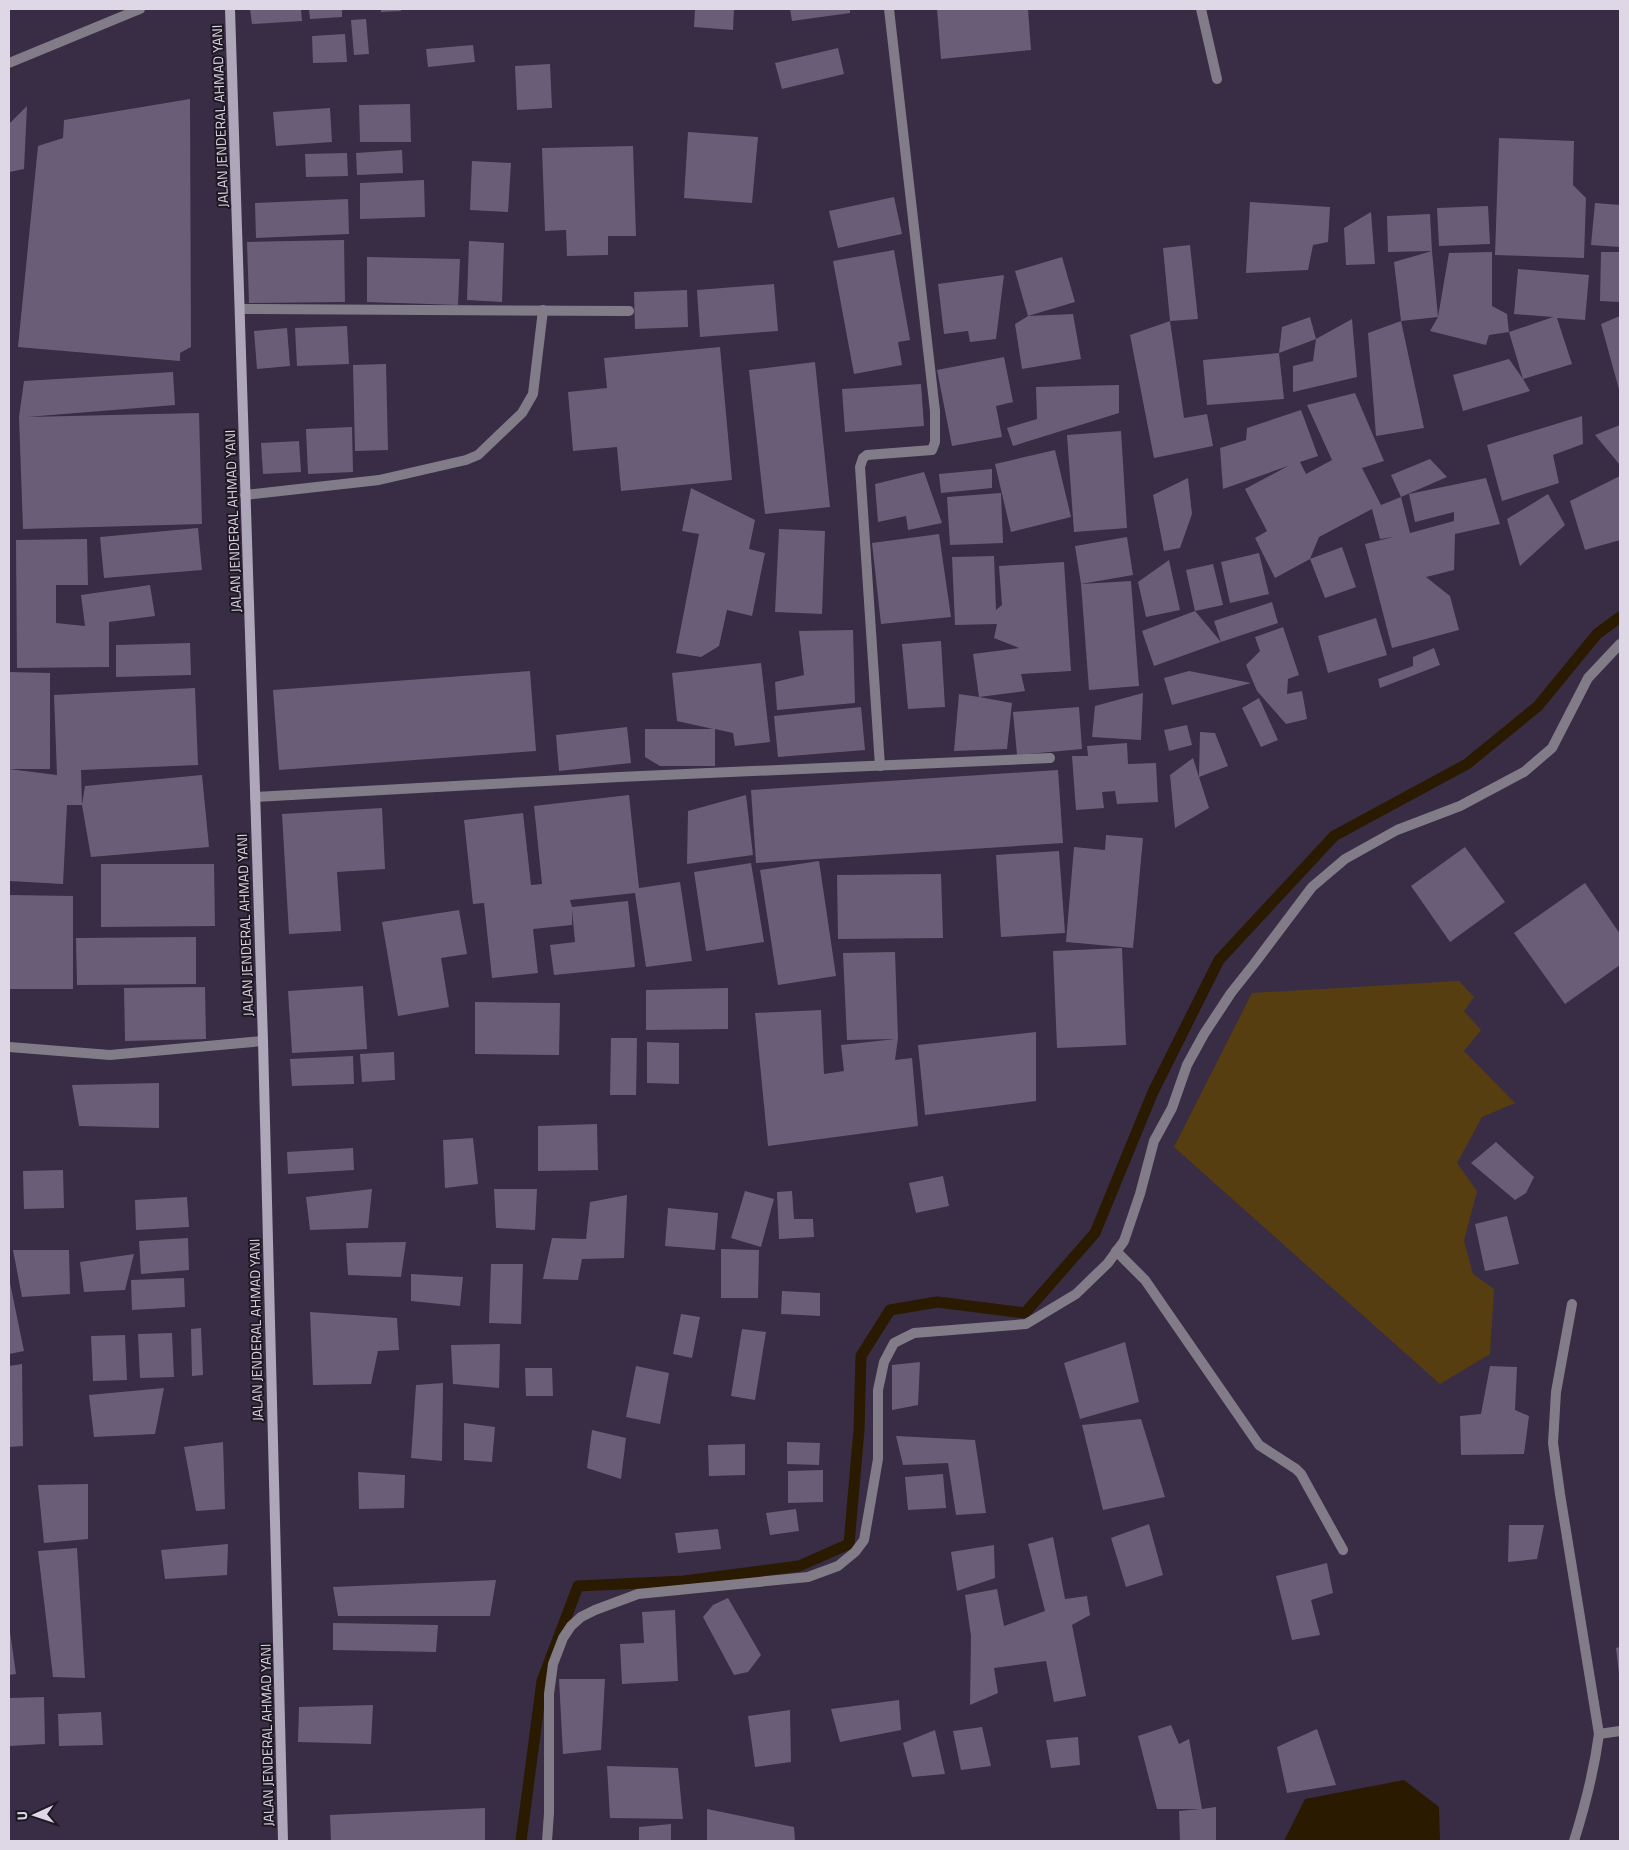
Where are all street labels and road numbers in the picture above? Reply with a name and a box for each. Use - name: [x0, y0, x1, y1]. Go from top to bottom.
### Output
- street label: JALAN JENDERAL AHMAD YANI: [206, 24, 233, 208]
- street label: JALAN JENDERAL AHMAD YANI: [219, 429, 246, 613]
- street label: JALAN JENDERAL AHMAD YANI: [231, 833, 258, 1017]
- street label: JALAN JENDERAL AHMAD YANI: [243, 1238, 268, 1422]
- street label: JALAN JENDERAL AHMAD YANI: [254, 1643, 279, 1827]

